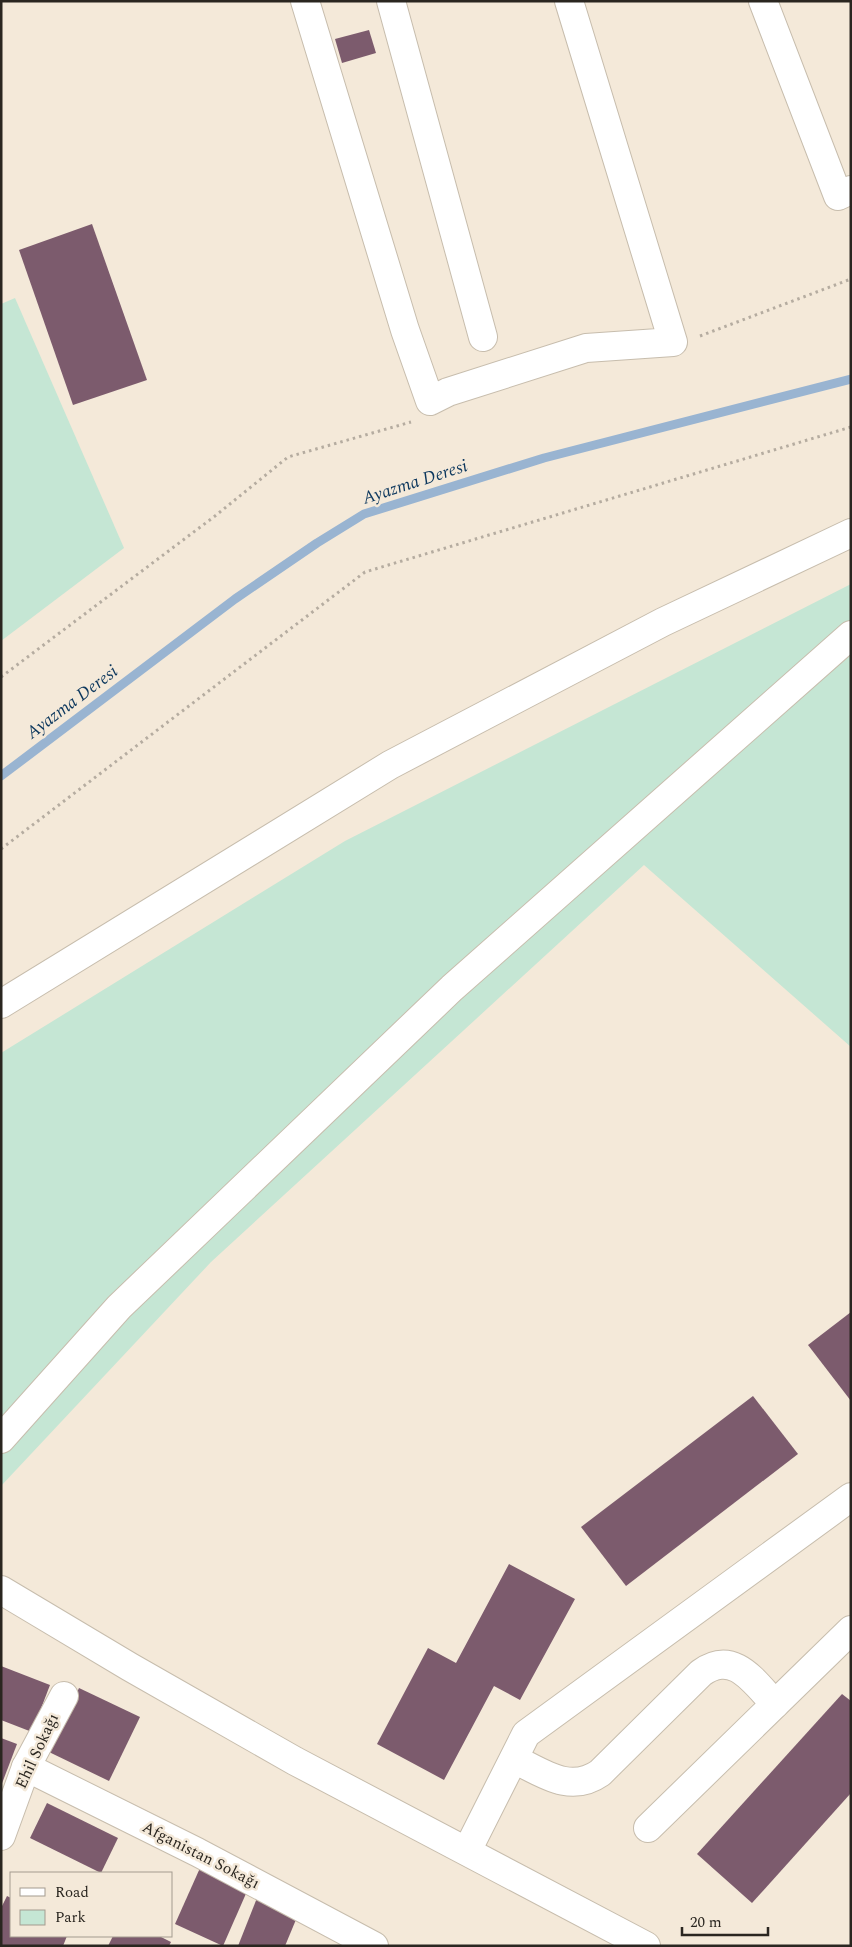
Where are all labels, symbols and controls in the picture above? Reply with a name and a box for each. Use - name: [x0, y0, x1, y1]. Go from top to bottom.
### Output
- water label: Ayazma Deresi: [358, 452, 471, 512]
- water label: Ayazma Deresi: [19, 658, 124, 746]
- street label: Ehil Sokağı: [9, 1709, 65, 1793]
- street label: Afganistan Sokağı: [138, 1815, 264, 1895]
- legend: [10, 1872, 172, 1937]
- text: Road: [55, 1881, 89, 1904]
- scale bar: [682, 1904, 768, 1936]
- text: Park: [55, 1906, 86, 1929]
- text: 20 m: [690, 1911, 722, 1934]

